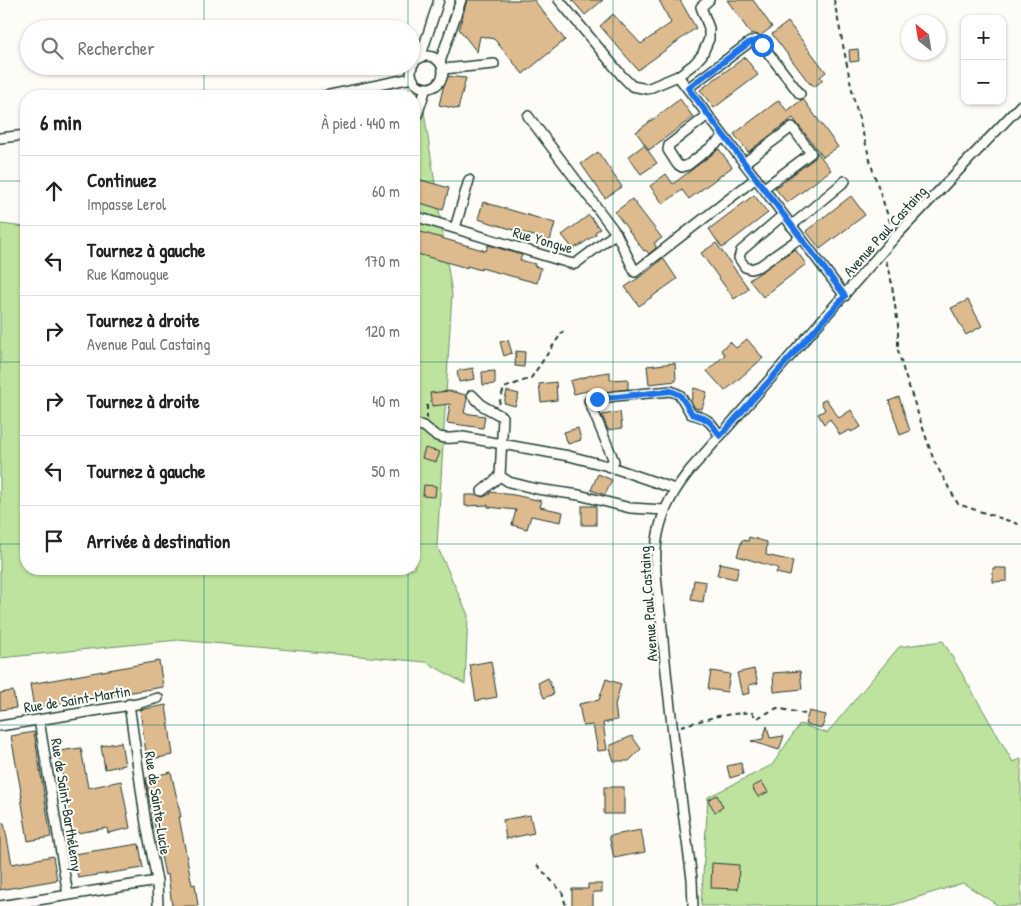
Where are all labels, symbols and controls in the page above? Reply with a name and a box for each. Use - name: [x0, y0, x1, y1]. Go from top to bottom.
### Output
- north arrow: [901, 15, 946, 60]
- map controls: [961, 15, 1006, 105]
- button: +: [961, 15, 1006, 60]
- search box: [20, 20, 420, 75]
- icon: search: [38, 34, 66, 62]
- route start: [751, 34, 774, 57]
- text: Rechercher: [78, 35, 155, 61]
- button: −: [961, 60, 1006, 105]
- text: 6 min: [40, 108, 82, 137]
- text: À pied · 440 m: [321, 112, 400, 134]
- text: Continuez: [87, 167, 156, 193]
- icon: ahead: [40, 177, 68, 205]
- text: 60 m: [372, 180, 400, 202]
- street label: Avenue Paul Castaing: [838, 181, 932, 281]
- text: Impasse Lerol: [87, 193, 166, 215]
- street label: Rue Yongwe: [511, 221, 575, 259]
- text: Tournez à gauche: [87, 237, 205, 263]
- icon: left: [40, 247, 68, 275]
- text: 170 m: [365, 250, 400, 272]
- text: Rue Kamougue: [87, 263, 169, 285]
- text: Tournez à droite: [87, 307, 200, 333]
- icon: right: [40, 317, 68, 345]
- text: 120 m: [365, 320, 400, 342]
- text: Avenue Paul Castaing: [87, 333, 210, 355]
- icon: right: [40, 387, 68, 415]
- text: Tournez à droite: [87, 388, 200, 414]
- route end: [586, 388, 609, 411]
- text: 40 m: [372, 390, 400, 412]
- icon: left: [40, 457, 68, 485]
- text: Tournez à gauche: [87, 458, 205, 484]
- text: 50 m: [372, 460, 400, 482]
- icon: arrive: [40, 527, 68, 555]
- text: Arrivée à destination: [87, 528, 230, 554]
- street label: Avenue Paul Castaing: [633, 545, 663, 662]
- street label: Rue de Saint-Martin: [22, 680, 132, 718]
- street label: Rue de Saint-Barthélemy: [46, 737, 88, 873]
- street label: Rue de Sainte-Lucie: [139, 750, 177, 856]

